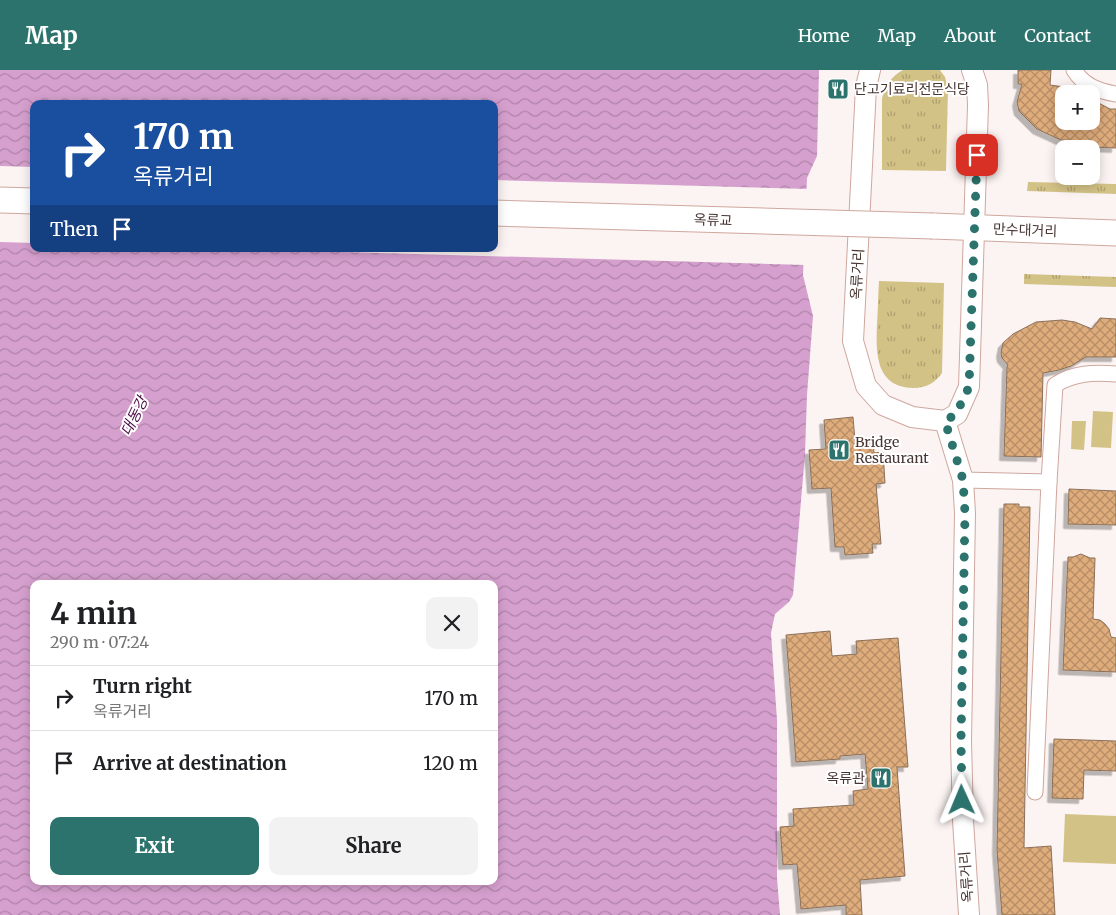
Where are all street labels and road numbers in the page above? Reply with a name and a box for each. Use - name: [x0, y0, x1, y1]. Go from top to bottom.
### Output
- street label: 옥류교: [693, 210, 733, 230]
- street label: 만수대거리: [993, 220, 1057, 240]
- street label: 옥류거리: [847, 248, 867, 300]
- street label: 옥류거리: [955, 851, 977, 903]

